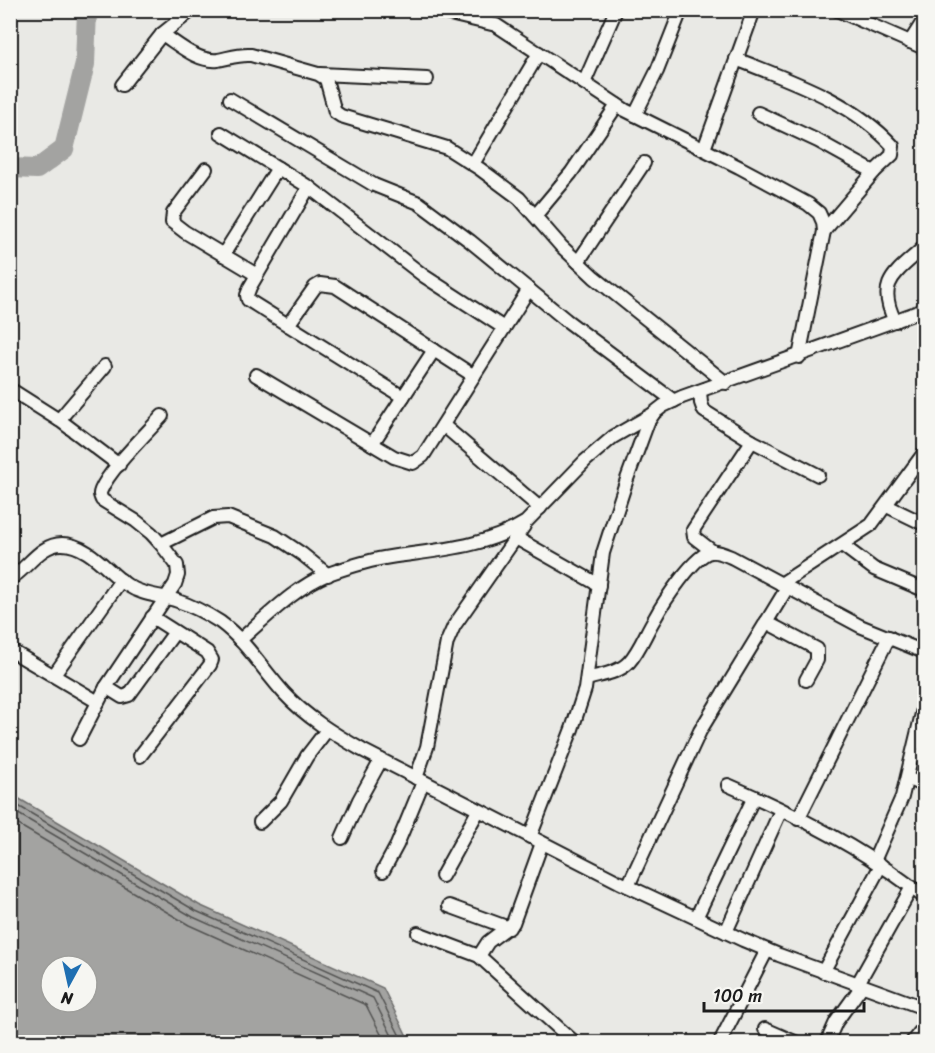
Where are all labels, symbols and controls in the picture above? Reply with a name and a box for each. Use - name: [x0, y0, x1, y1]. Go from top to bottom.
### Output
- north arrow: [39, 954, 99, 1014]
- scale bar: [704, 975, 864, 1013]
- text: 100 m: [713, 980, 762, 1012]
- text: N: [59, 983, 75, 1014]

